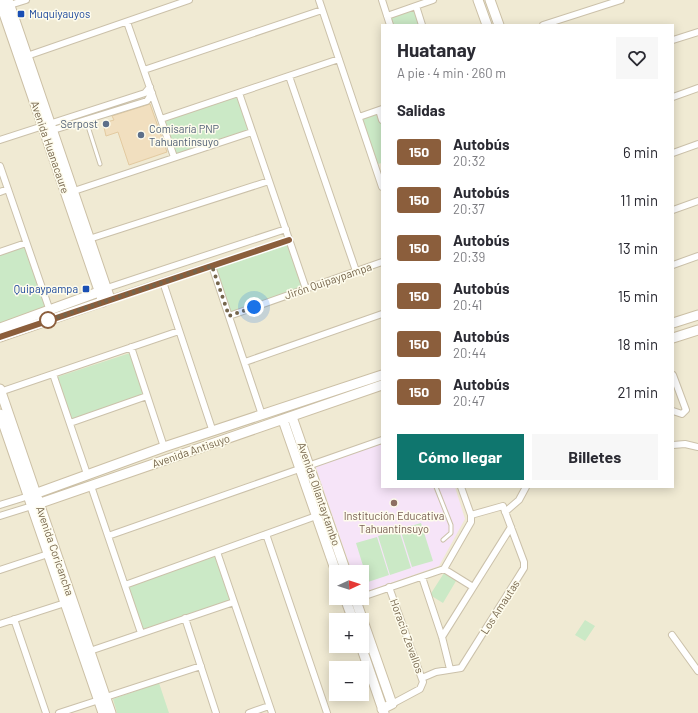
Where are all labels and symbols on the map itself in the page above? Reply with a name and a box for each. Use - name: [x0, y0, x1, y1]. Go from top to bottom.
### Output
- place label: Muquiyauyos: [29, 7, 90, 20]
- marker: Muquiyauyos: [16, 9, 26, 19]
- street label: Avenida Huanacaure: [29, 99, 72, 195]
- place label: Serpost: [60, 117, 98, 130]
- marker: Serpost: [101, 119, 111, 129]
- place label: Comisaría PNP Tahuantinsuyo: [149, 122, 219, 148]
- marker: Comisaría PNP Tahuantinsuyo: [136, 130, 146, 140]
- street label: Jirón Quipaypampa: [283, 260, 373, 302]
- place label: Quipaypampa: [14, 282, 78, 295]
- marker: Quipaypampa: [81, 284, 91, 294]
- your location: [244, 297, 264, 317]
- unlabelled marker: [39, 311, 57, 329]
- street label: Avenida Antisuyo: [150, 431, 231, 470]
- street label: Avenida Ollantaytambo: [296, 440, 343, 547]
- marker: Institución Educativa Tahuantinsuyo: [389, 498, 399, 508]
- street label: Avenida Coricancha: [34, 504, 77, 597]
- place label: Institución Educativa Tahuantinsuyo: [344, 509, 444, 535]
- north arrow: [329, 565, 369, 605]
- street label: Los Amautas: [477, 577, 522, 636]
- street label: Horacio Zevallos: [388, 597, 427, 675]

